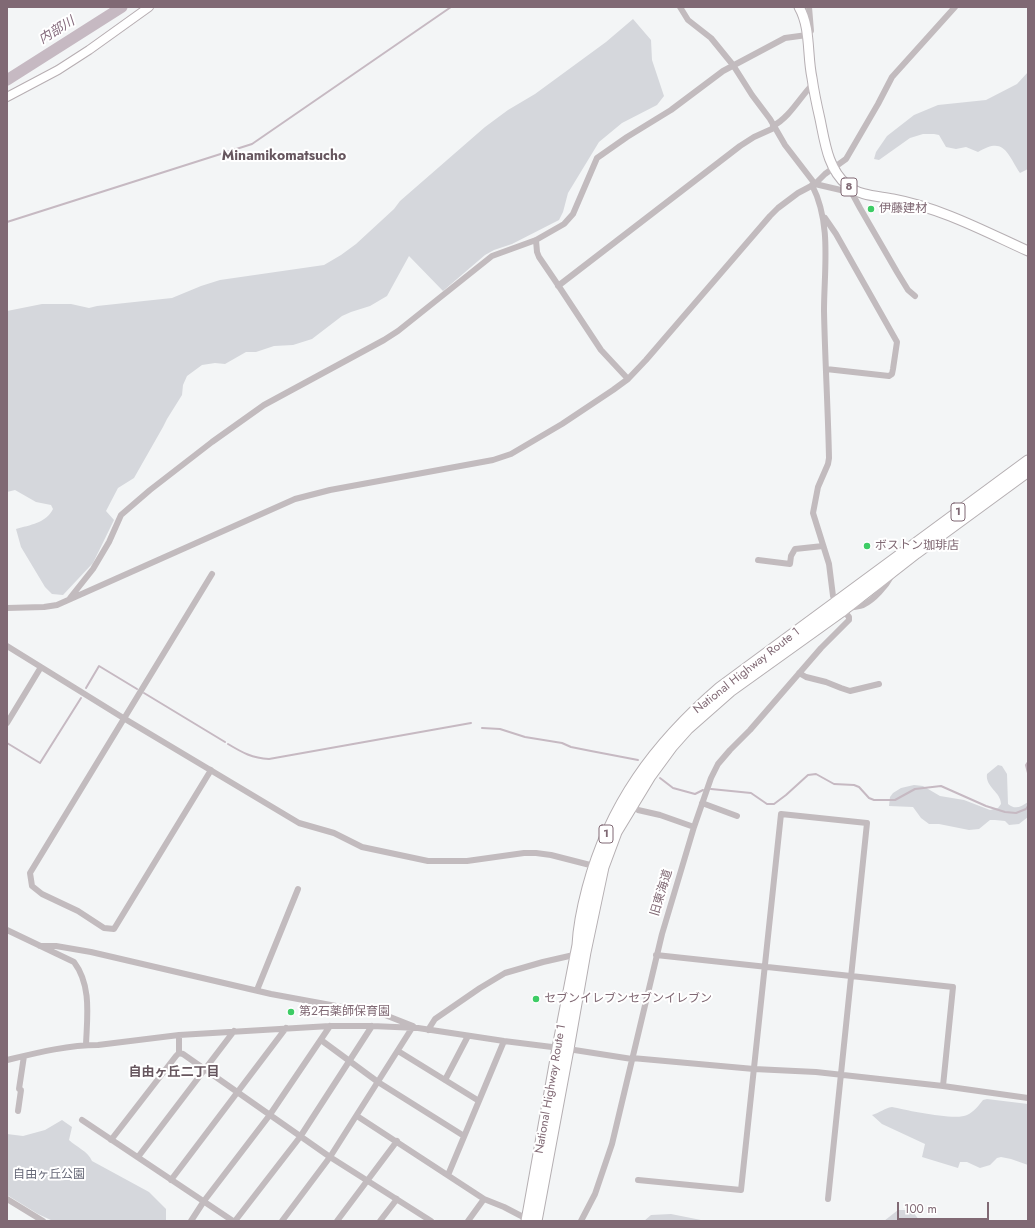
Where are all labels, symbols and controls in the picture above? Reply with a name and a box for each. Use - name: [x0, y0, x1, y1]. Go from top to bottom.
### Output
- water label: 内部川: [36, 14, 78, 48]
- district label: Minamikomatsucho: [222, 149, 346, 165]
- road number: 8: [841, 178, 857, 196]
- place label: 伊藤建材: [879, 202, 927, 216]
- marker: 伊藤建材: [866, 204, 876, 214]
- road number: 1: [951, 503, 965, 521]
- place label: ボストン珈琲店: [875, 539, 959, 553]
- marker: ボストン珈琲店: [862, 541, 872, 551]
- street label: National Highway Route 1: [691, 625, 803, 717]
- road number: 1: [599, 825, 613, 843]
- street label: 旧東海道: [648, 868, 676, 918]
- place label: セブンイレブンセブンイレブン: [544, 992, 712, 1006]
- marker: セブンイレブンセブンイレブン: [531, 994, 541, 1004]
- place label: 第２石薬師保育園: [299, 1005, 390, 1019]
- marker: 第２石薬師保育園: [286, 1007, 296, 1017]
- street label: National Highway Route 1: [533, 1023, 569, 1155]
- district label: 自由ヶ丘二丁目: [129, 1065, 219, 1081]
- park label: 自由ヶ丘公園: [13, 1168, 85, 1182]
- scale bar: [899, 1194, 991, 1220]
- text: 100 m: [904, 1200, 937, 1218]

